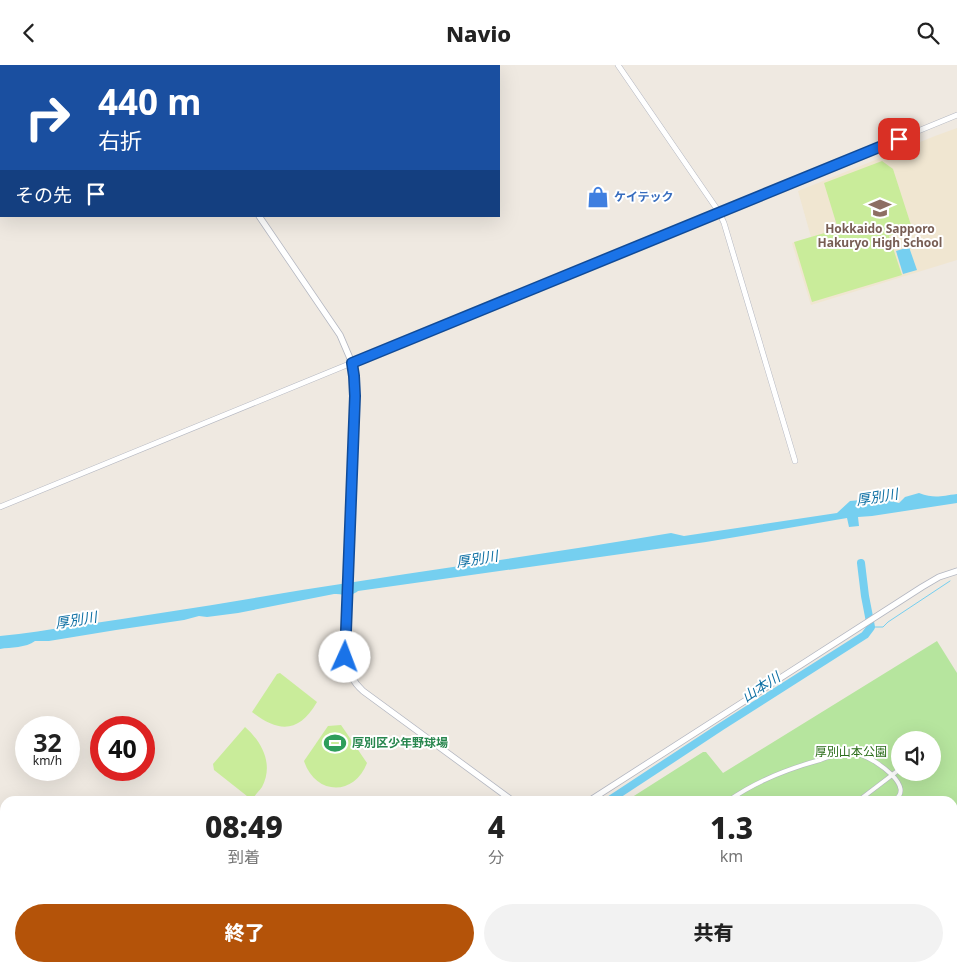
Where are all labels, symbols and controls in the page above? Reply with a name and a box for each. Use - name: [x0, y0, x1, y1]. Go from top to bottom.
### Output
- text: Navio: [446, 18, 511, 48]
- icon: back: [15, 19, 43, 47]
- icon: search: [914, 19, 942, 47]
- text: 440 m: [98, 78, 201, 125]
- icon: right: [15, 85, 80, 150]
- pin: [878, 118, 920, 160]
- text: 右折: [98, 125, 142, 155]
- icon: arrive: [885, 125, 913, 153]
- icon: arrive: [82, 180, 110, 208]
- text: その先: [15, 182, 72, 208]
- shop icon: ケイテック: [585, 184, 611, 210]
- place label: ケイテック: [614, 188, 674, 205]
- school or university icon: Hokkaido Sapporo Hakuryo High School: [867, 195, 893, 221]
- place label: Hokkaido Sapporo Hakuryo High School: [818, 220, 942, 251]
- water label: 厚別川: [855, 484, 901, 509]
- water label: 厚別川: [455, 546, 501, 571]
- water label: 厚別川: [54, 607, 100, 632]
- position arrow: [318, 630, 370, 682]
- water label: 山本川: [738, 666, 785, 706]
- speed limit sign: 40: [90, 716, 155, 781]
- text: 32: [33, 725, 62, 759]
- sports icon: 厚別区少年野球場: [322, 730, 348, 756]
- map controls: [891, 731, 941, 781]
- button: sound: [891, 731, 941, 781]
- place label: 厚別区少年野球場: [352, 734, 448, 751]
- park label: 厚別山本公園: [815, 743, 887, 760]
- text: km/h: [33, 752, 62, 769]
- text: 08:49: [205, 806, 283, 847]
- text: 4: [488, 806, 505, 847]
- text: 1.3: [710, 807, 753, 848]
- text: km: [720, 845, 743, 867]
- text: 到着: [228, 846, 260, 868]
- text: 分: [488, 846, 504, 868]
- button: 終了: [15, 904, 474, 962]
- button: 共有: [484, 904, 943, 962]

